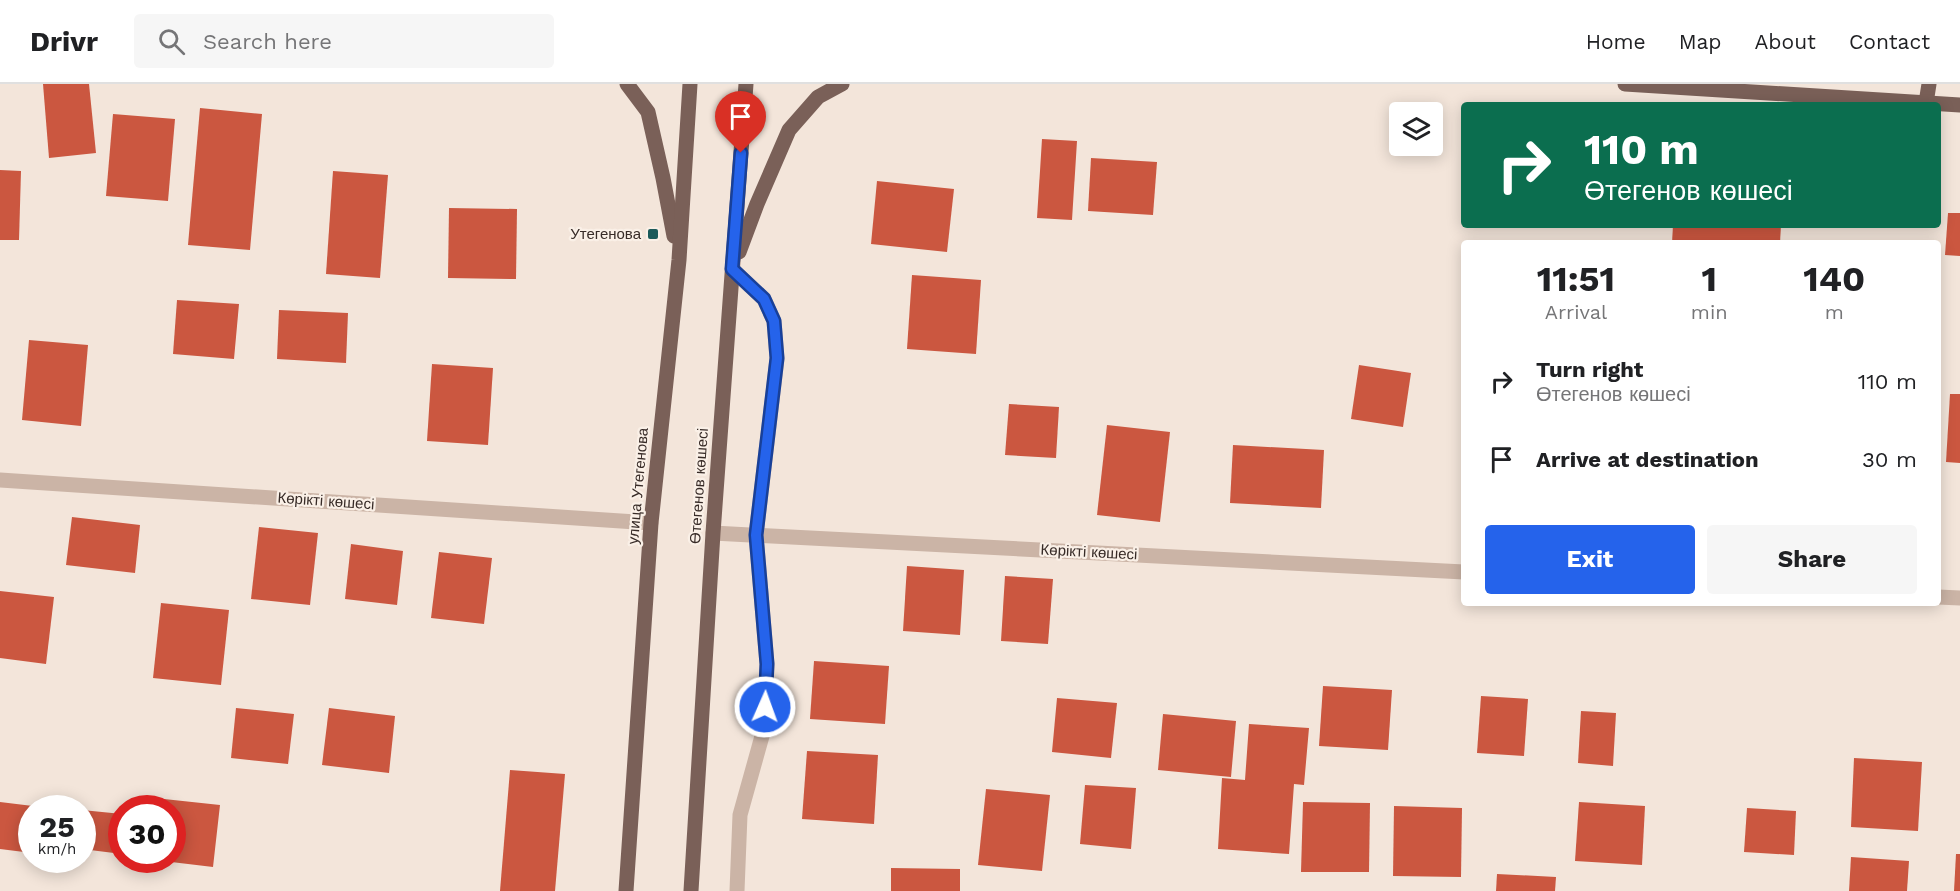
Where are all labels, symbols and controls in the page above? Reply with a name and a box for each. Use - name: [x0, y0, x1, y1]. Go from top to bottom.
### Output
- search box: [134, 14, 554, 68]
- text: Drivr: [30, 25, 98, 58]
- icon: search: [155, 25, 188, 58]
- text: Search here: [203, 29, 332, 54]
- text: Home: [1586, 29, 1646, 54]
- text: Map: [1679, 29, 1722, 54]
- text: About: [1755, 29, 1816, 54]
- text: Contact: [1849, 29, 1930, 54]
- pin: [715, 91, 766, 153]
- icon: arrive: [724, 100, 757, 133]
- map controls: [1389, 102, 1443, 156]
- button: layers: [1389, 102, 1443, 156]
- text: 110 m: [1584, 125, 1699, 174]
- icon: right: [1485, 126, 1563, 204]
- text: Өтегенов көшесі: [1584, 175, 1793, 207]
- place label: Утегенова: [570, 225, 642, 243]
- marker: Утегенова: [646, 227, 660, 241]
- text: 11:51: [1537, 258, 1615, 300]
- text: 1: [1701, 258, 1717, 300]
- text: 140: [1803, 258, 1865, 300]
- text: Arrival: [1545, 300, 1607, 324]
- text: min: [1691, 300, 1728, 324]
- text: m: [1825, 300, 1844, 324]
- text: Turn right: [1536, 357, 1643, 382]
- icon: right: [1485, 365, 1518, 398]
- text: 110 m: [1858, 369, 1917, 394]
- text: Өтегенов көшесі: [1536, 382, 1691, 406]
- street label: улица Утегенова: [624, 426, 652, 545]
- street label: Өтегенов көшесі: [686, 427, 712, 545]
- icon: arrive: [1485, 443, 1518, 476]
- text: Arrive at destination: [1536, 447, 1759, 472]
- text: 30 m: [1862, 447, 1917, 472]
- street label: Көрікті көшесі: [277, 489, 375, 513]
- button: Exit: [1485, 525, 1695, 594]
- button: Share: [1707, 525, 1917, 594]
- street label: Көрікті көшесі: [1040, 540, 1138, 564]
- position arrow: [733, 675, 797, 739]
- speed limit sign: 30: [108, 795, 186, 873]
- text: 25: [39, 809, 75, 844]
- text: km/h: [38, 840, 76, 858]

